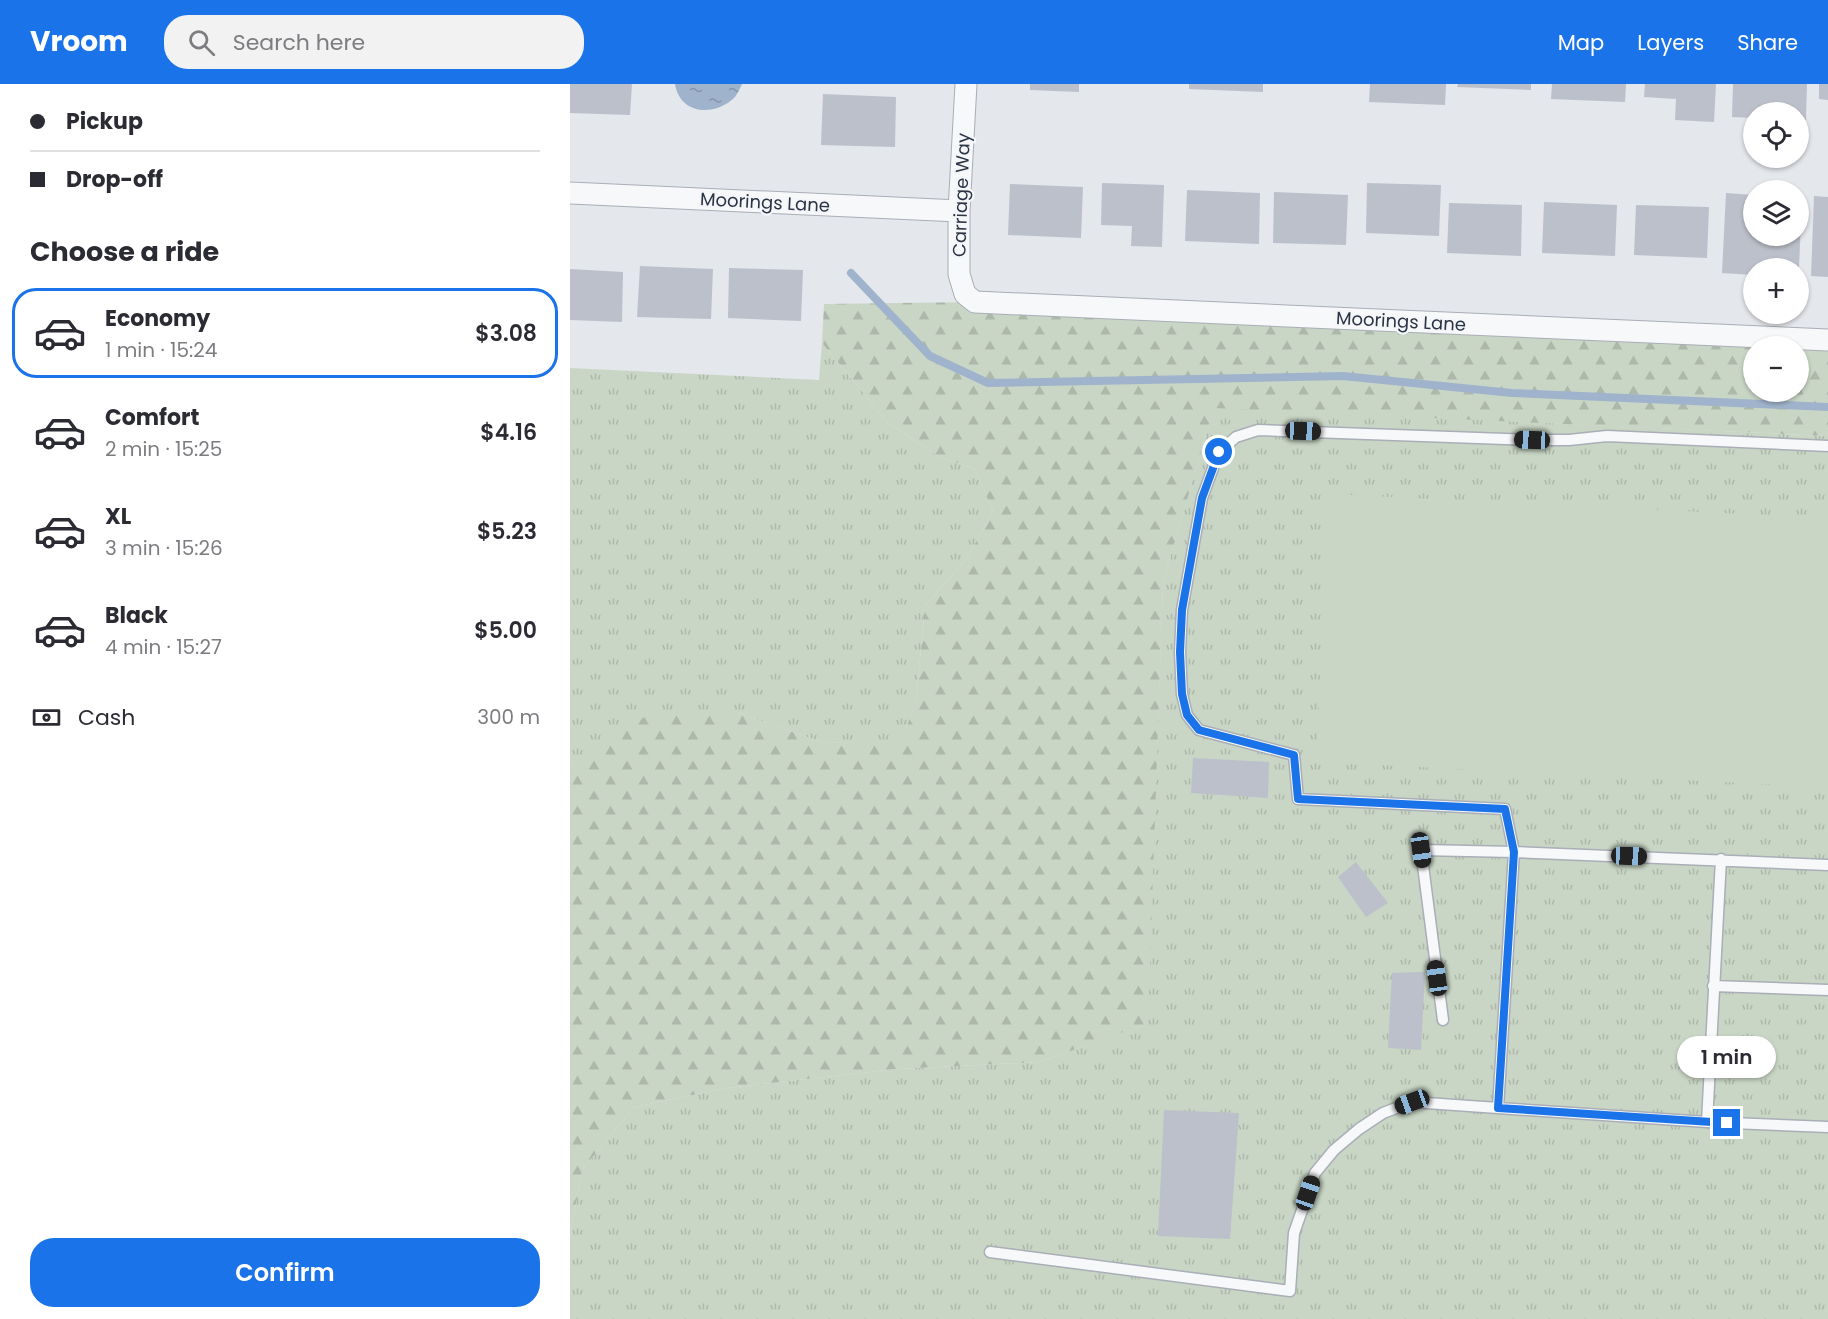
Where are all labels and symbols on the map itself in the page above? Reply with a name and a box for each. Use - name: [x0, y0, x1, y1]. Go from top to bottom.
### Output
- street label: Carriage Way: [946, 133, 976, 257]
- street label: Moorings Lane: [699, 186, 831, 218]
- street label: Moorings Lane: [1335, 305, 1467, 337]
- car: [1285, 421, 1321, 441]
- car: [1514, 430, 1550, 450]
- route start: [1205, 438, 1232, 465]
- car: [1410, 831, 1432, 869]
- car: [1611, 846, 1647, 866]
- car: [1426, 959, 1448, 997]
- callout: 1 min: [1678, 1036, 1776, 1078]
- car: [1392, 1087, 1432, 1117]
- route end: [1713, 1109, 1740, 1136]
- car: [1294, 1173, 1322, 1213]

